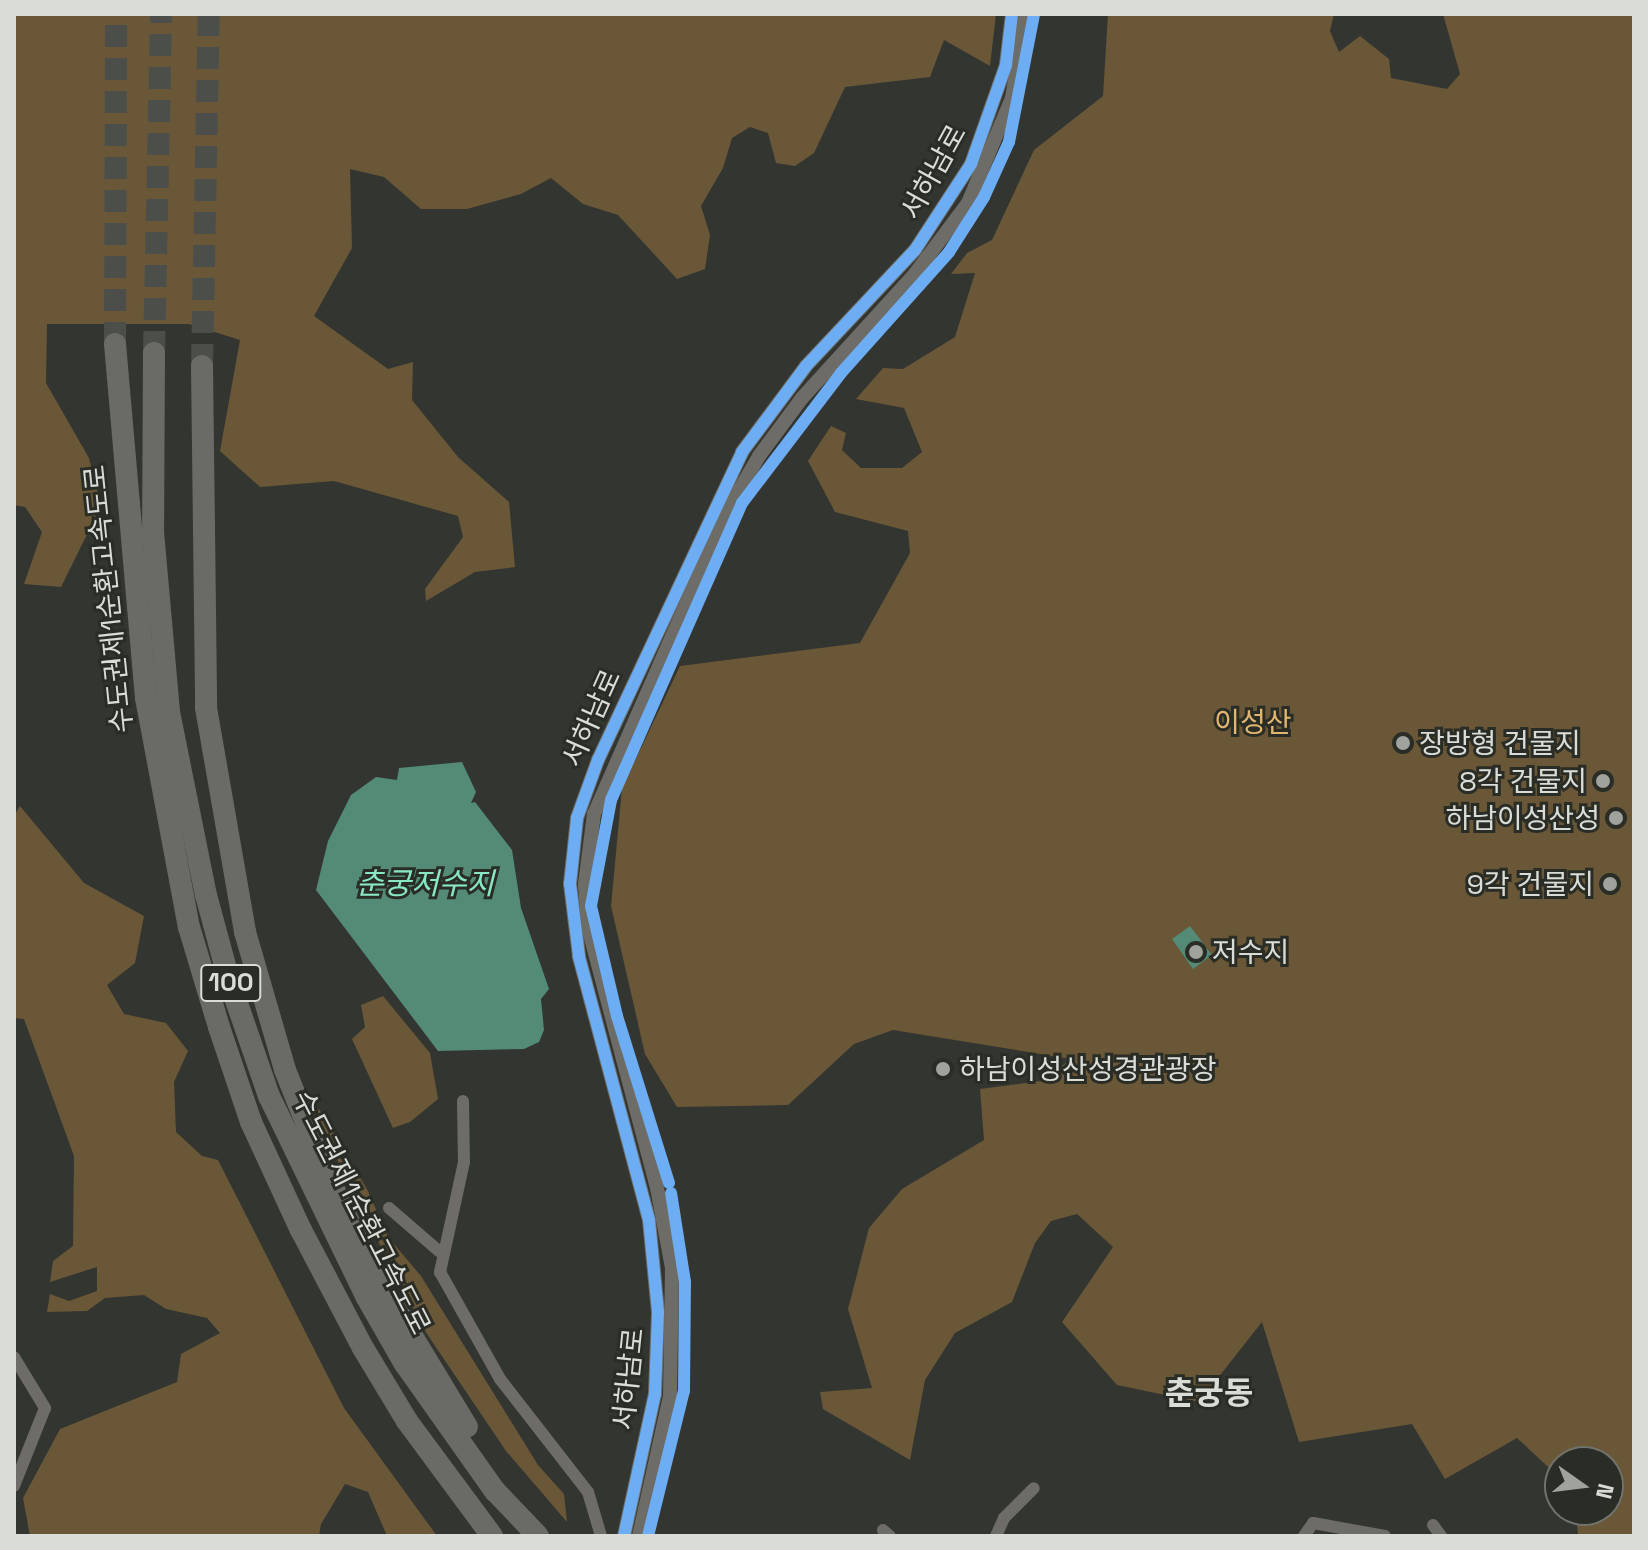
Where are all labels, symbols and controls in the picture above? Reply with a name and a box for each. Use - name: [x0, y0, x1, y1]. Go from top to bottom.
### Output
- street label: 서하남로: [893, 119, 973, 225]
- street label: 수도권제1순환고속도로: [77, 463, 139, 735]
- street label: 서하남로: [555, 664, 627, 772]
- park label: 이성산: [1214, 705, 1292, 739]
- place label: 장방형 건물지: [1419, 726, 1581, 760]
- marker: 장방형 건물지: [1394, 734, 1412, 752]
- place label: 8각 건물지: [1459, 764, 1587, 798]
- marker: 8각 건물지: [1594, 772, 1612, 790]
- place label: 하남이성산성: [1445, 801, 1600, 835]
- marker: 하남이성산성: [1607, 809, 1625, 827]
- water label: 춘궁저수지: [356, 866, 494, 902]
- place label: 9각 건물지: [1467, 867, 1594, 901]
- marker: 9각 건물지: [1601, 875, 1619, 893]
- place label: 저수지: [1212, 935, 1289, 969]
- marker: 저수지: [1187, 943, 1205, 961]
- road number: 100: [199, 961, 263, 1005]
- place label: 하남이성산성경관광장: [959, 1052, 1217, 1086]
- marker: 하남이성산성경관광장: [934, 1060, 952, 1078]
- street label: 수도권제1순환고속도로: [286, 1084, 438, 1340]
- street label: 서하남로: [606, 1326, 650, 1432]
- district label: 춘궁동: [1165, 1374, 1253, 1412]
- north arrow: [1544, 1446, 1624, 1526]
- text: N: [1590, 1481, 1621, 1502]

